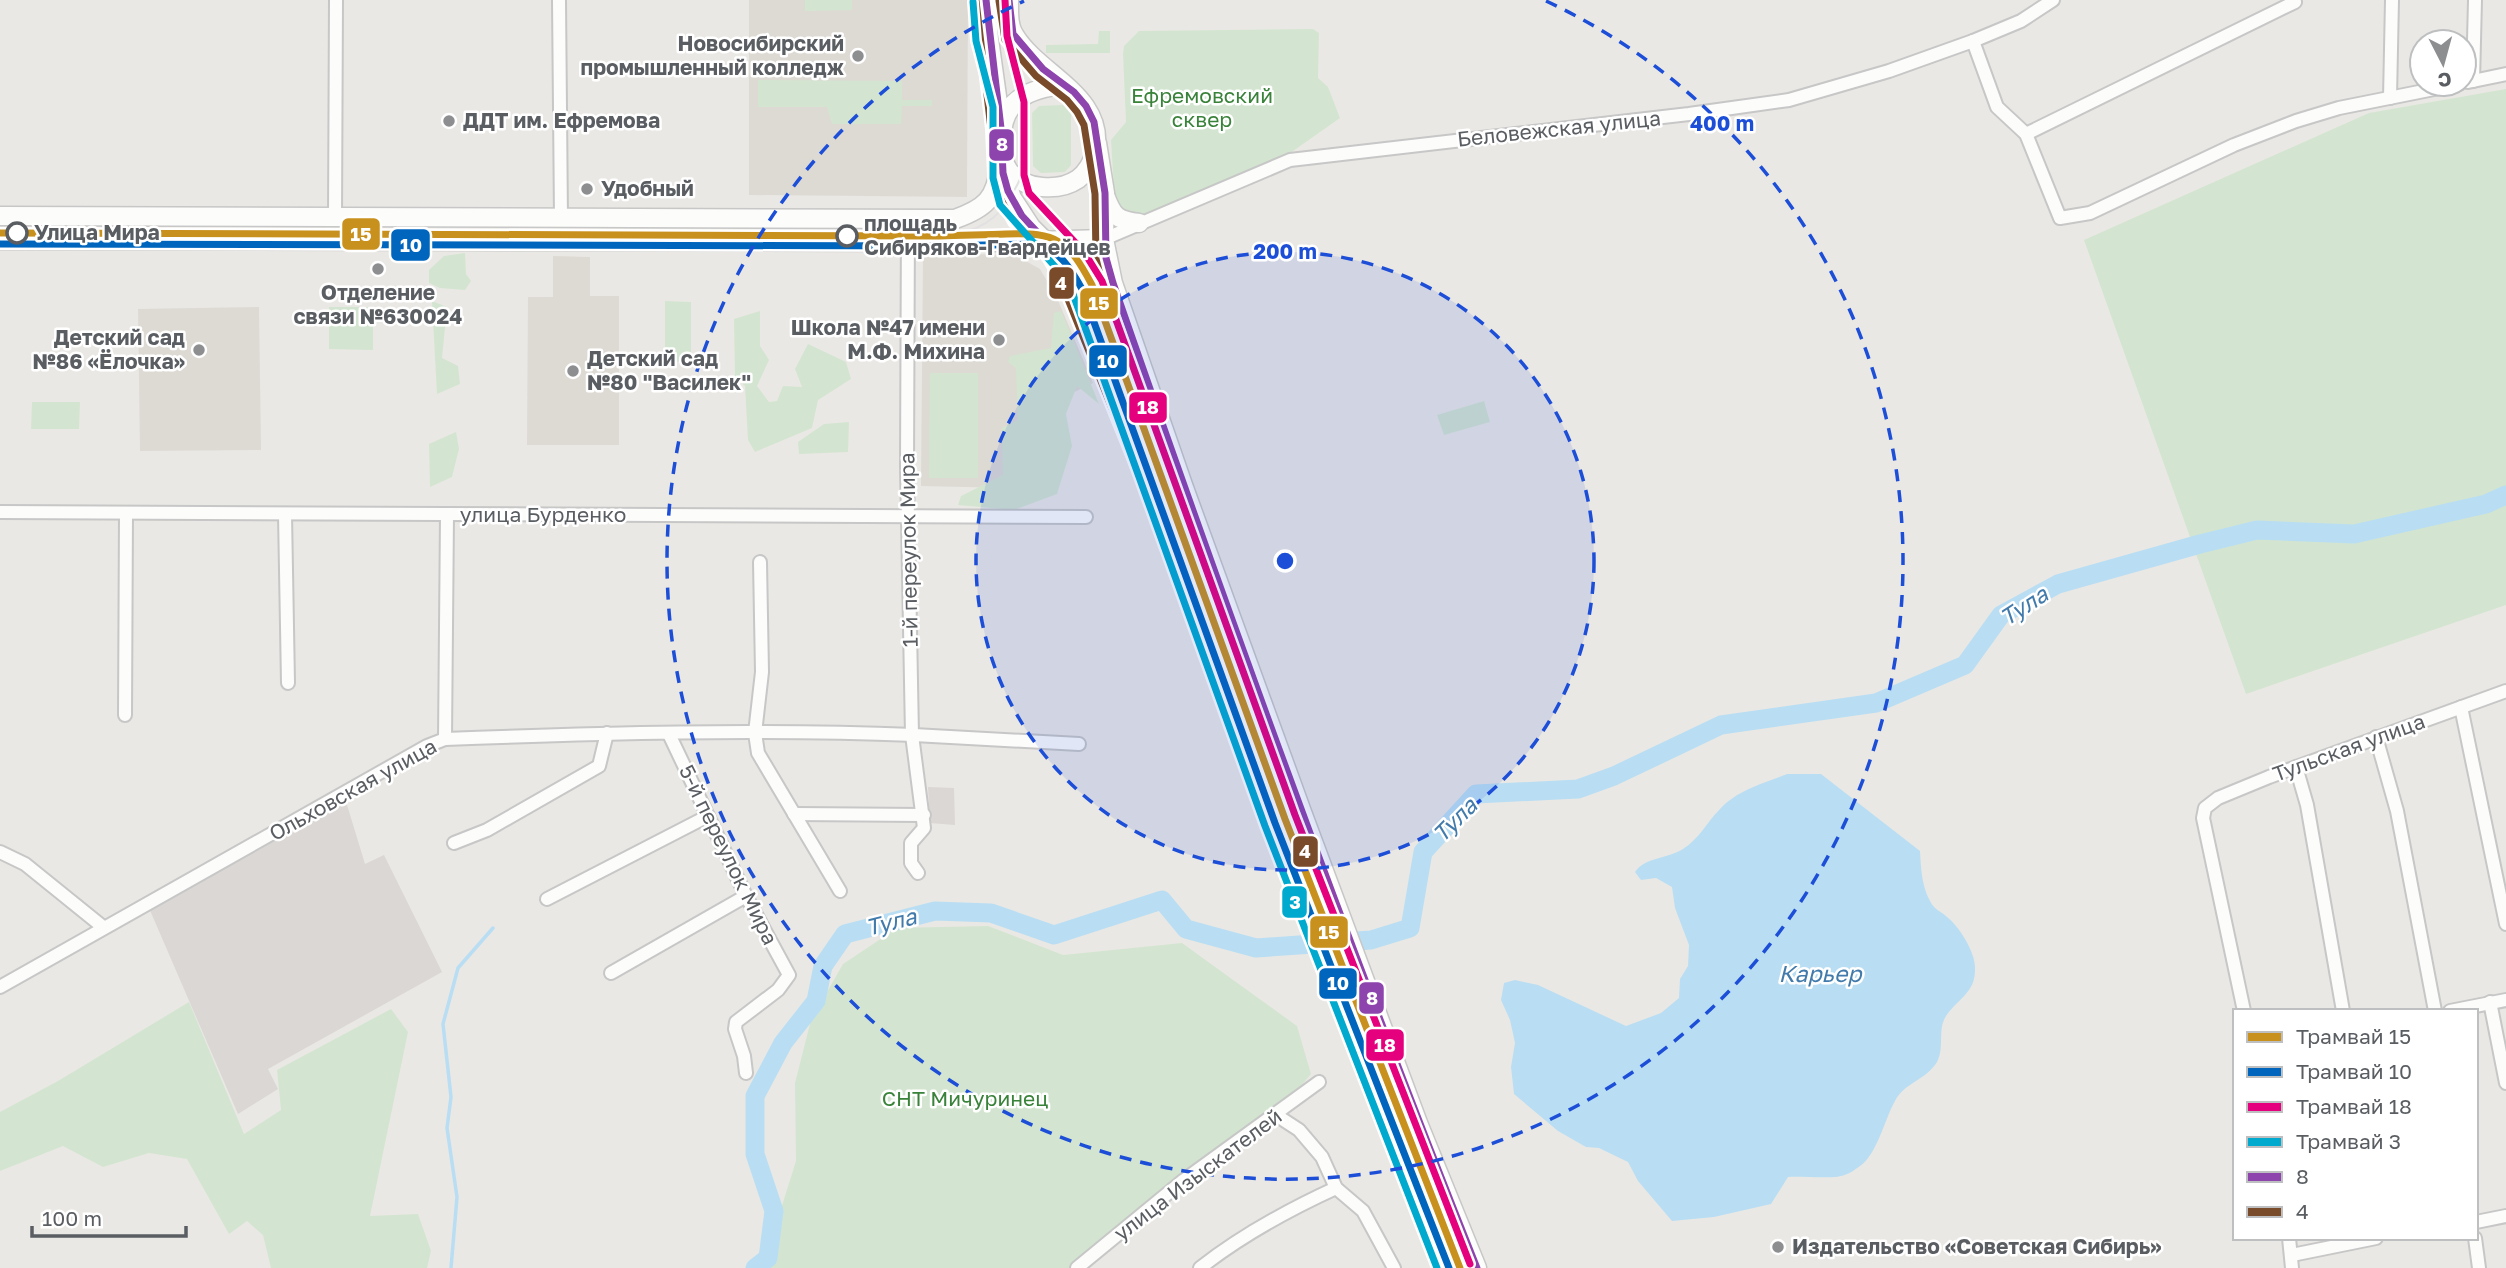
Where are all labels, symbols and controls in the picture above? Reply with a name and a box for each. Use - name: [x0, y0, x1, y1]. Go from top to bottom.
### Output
- north arrow: [2408, 28, 2478, 98]
- place label: Новосибирский промышленный колледж: [581, 30, 845, 80]
- marker: Новосибирский промышленный колледж: [850, 48, 866, 64]
- text: С: [2437, 68, 2453, 93]
- park label: Ефремовский сквер: [1131, 82, 1273, 132]
- street label: Беловежская улица: [1456, 104, 1662, 152]
- place label: ДДТ им. Ефремова: [463, 107, 660, 133]
- text: 400 m: [1690, 110, 1754, 136]
- marker: ДДТ им. Ефремова: [441, 113, 457, 129]
- line badge: 8: [988, 128, 1015, 162]
- text: 8: [996, 132, 1008, 155]
- place label: Удобный: [601, 175, 694, 201]
- marker: Удобный: [579, 181, 595, 197]
- place label: площадь Сибиряков-Гвардейцев: [864, 210, 1111, 260]
- line badge: 15: [341, 217, 381, 251]
- place label: Улица Мира: [34, 219, 160, 245]
- marker: Улица Мира: [6, 222, 28, 244]
- text: 15: [350, 222, 372, 245]
- marker: площадь Сибиряков-Гвардейцев: [836, 225, 858, 247]
- line badge: 10: [390, 228, 431, 262]
- text: 10: [400, 233, 422, 256]
- text: 200 m: [1253, 238, 1317, 264]
- marker: Отделение связи №630024: [370, 261, 386, 277]
- line badge: 4: [1048, 266, 1075, 300]
- text: 4: [1055, 271, 1067, 294]
- place label: Отделение связи №630024: [294, 279, 462, 329]
- line badge: 15: [1079, 287, 1119, 320]
- text: 15: [1088, 291, 1110, 314]
- place label: Школа №47 имени М.Ф. Михина: [791, 314, 985, 364]
- place label: Детский сад №86 «Ёлочка»: [33, 324, 185, 374]
- marker: Школа №47 имени М.Ф. Михина: [991, 332, 1007, 348]
- marker: Детский сад №86 «Ёлочка»: [191, 342, 207, 358]
- line badge: 10: [1088, 344, 1128, 378]
- place label: Детский сад №80 "Василек": [587, 345, 751, 395]
- text: 10: [1097, 349, 1119, 372]
- marker: Детский сад №80 "Василек": [565, 363, 581, 379]
- line badge: 18: [1128, 391, 1168, 424]
- text: 18: [1137, 395, 1159, 418]
- street label: 1-й переулок Мира: [893, 452, 923, 648]
- street label: улица Бурденко: [460, 501, 626, 527]
- centre of rings: [1273, 549, 1297, 573]
- water label: Тула: [1994, 579, 2053, 631]
- street label: Тульская улица: [2269, 707, 2428, 787]
- street label: Ольховская улица: [264, 732, 441, 846]
- street label: 5-й переулок Мира: [674, 760, 784, 949]
- water label: Тула: [1426, 791, 1483, 847]
- line badge: 4: [1292, 835, 1319, 868]
- text: 4: [1299, 839, 1311, 862]
- line badge: 3: [1281, 885, 1308, 919]
- text: 3: [1289, 890, 1301, 913]
- water label: Тула: [862, 901, 920, 941]
- line badge: 15: [1309, 915, 1349, 949]
- text: 15: [1318, 920, 1340, 943]
- water label: Карьер: [1779, 959, 1863, 987]
- line badge: 10: [1318, 967, 1358, 1000]
- text: 10: [1327, 971, 1349, 994]
- line badge: 8: [1358, 981, 1385, 1015]
- text: 8: [1366, 986, 1378, 1009]
- legend: [2233, 1009, 2478, 1240]
- text: Трамвай 15: [2296, 1023, 2411, 1049]
- line badge: 18: [1365, 1028, 1405, 1062]
- text: 18: [1374, 1033, 1396, 1056]
- text: Трамвай 10: [2296, 1058, 2412, 1084]
- park label: СНТ Мичуринец: [882, 1085, 1048, 1111]
- text: Трамвай 18: [2296, 1093, 2412, 1119]
- street label: улица Изыскателей: [1108, 1103, 1286, 1246]
- text: Трамвай 3: [2296, 1128, 2401, 1154]
- text: 8: [2296, 1163, 2309, 1189]
- scale bar: [32, 1194, 186, 1238]
- text: 4: [2296, 1198, 2309, 1224]
- text: 100 m: [42, 1205, 102, 1231]
- place label: Издательство «Советская Сибирь»: [1792, 1233, 2162, 1259]
- marker: Издательство «Советская Сибирь»: [1770, 1239, 1786, 1255]

